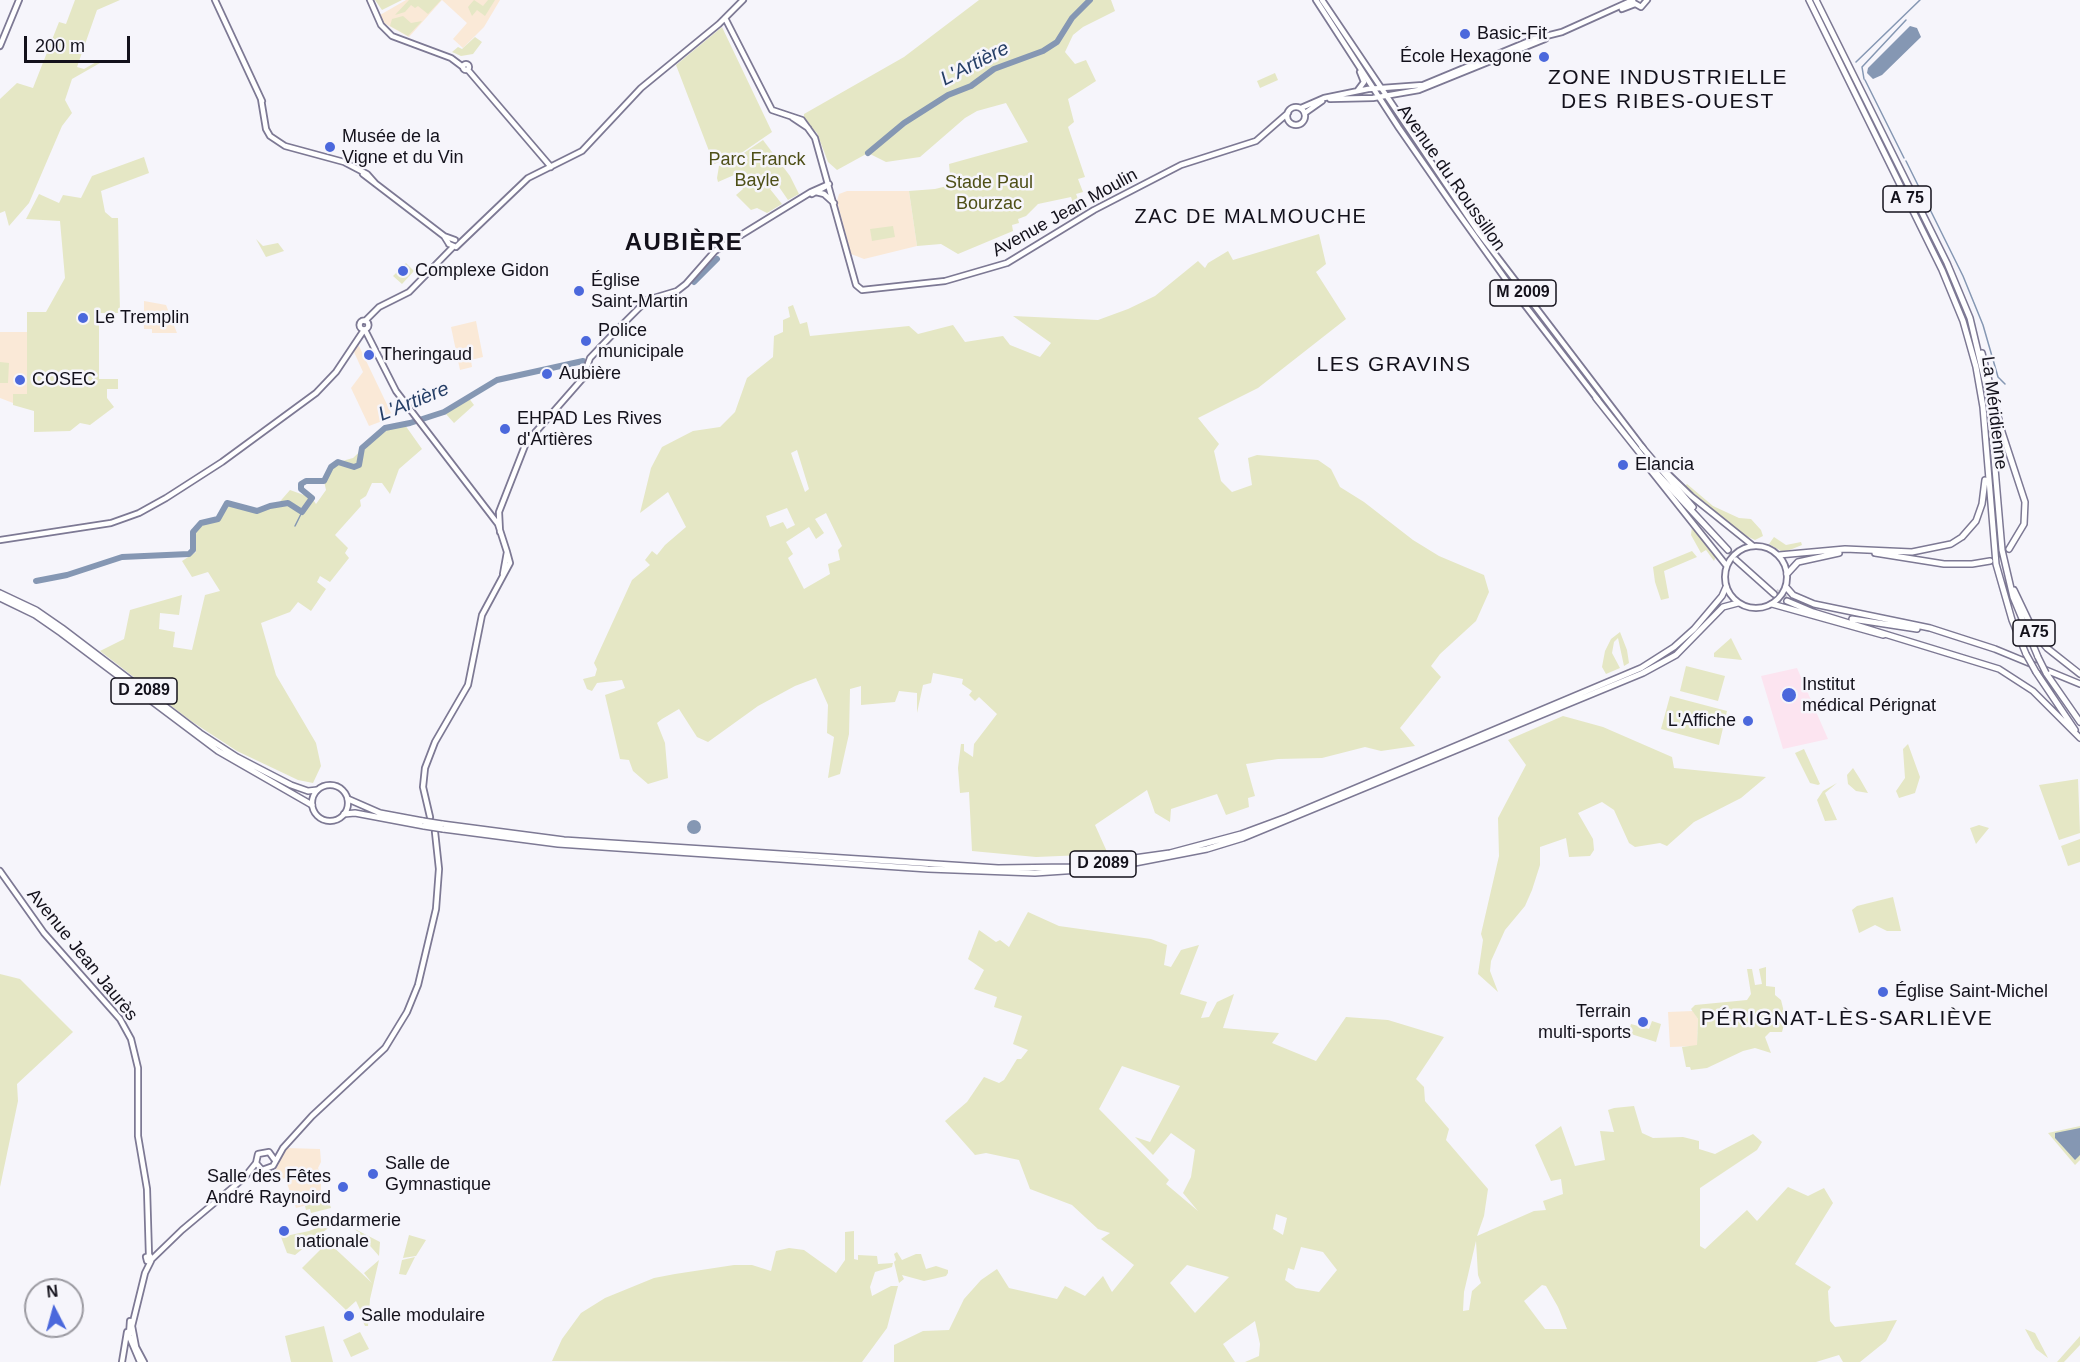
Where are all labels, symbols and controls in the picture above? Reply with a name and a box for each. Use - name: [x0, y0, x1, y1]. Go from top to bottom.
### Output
- place label: Basic-Fit: [1477, 23, 1547, 45]
- scale bar: [27, 24, 134, 62]
- marker: Basic-Fit: [1458, 27, 1472, 41]
- text: 200 m: [35, 36, 85, 56]
- water label: L'Artière: [937, 37, 1013, 91]
- place label: École Hexagone: [1400, 46, 1532, 68]
- marker: École Hexagone: [1537, 50, 1551, 64]
- district label: ZONE INDUSTRIELLE DES RIBES-OUEST: [1548, 65, 1788, 115]
- street label: Avenue du Roussillon: [1392, 101, 1510, 255]
- place label: Musée de la Vigne et du Vin: [342, 126, 463, 168]
- marker: Musée de la Vigne et du Vin: [323, 140, 337, 154]
- park label: Parc Franck Bayle: [708, 149, 806, 192]
- street label: Avenue Jean Moulin: [989, 164, 1141, 262]
- park label: Stade Paul Bourzac: [945, 172, 1033, 214]
- road number: A 75: [1883, 186, 1931, 212]
- district label: ZAC DE MALMOUCHE: [1135, 205, 1367, 229]
- district label: AUBIÈRE: [625, 229, 743, 257]
- place label: Complexe Gidon: [415, 260, 549, 282]
- marker: Complexe Gidon: [396, 264, 410, 278]
- place label: Église Saint-Martin: [591, 270, 688, 312]
- road number: M 2009: [1490, 280, 1556, 306]
- marker: Église Saint-Martin: [572, 284, 586, 298]
- place label: Le Tremplin: [95, 307, 189, 329]
- marker: Le Tremplin: [76, 311, 90, 325]
- place label: Police municipale: [598, 320, 684, 362]
- marker: Police municipale: [579, 334, 593, 348]
- place label: Theringaud: [381, 344, 472, 366]
- marker: Theringaud: [362, 348, 376, 362]
- district label: LES GRAVINS: [1317, 352, 1471, 378]
- street label: La Méridienne: [1976, 355, 2012, 471]
- place label: Aubière: [559, 363, 621, 385]
- marker: Aubière: [540, 367, 554, 381]
- place label: COSEC: [32, 369, 96, 391]
- marker: COSEC: [13, 373, 27, 387]
- water label: L'Artière: [375, 377, 453, 427]
- place label: EHPAD Les Rives d'Artières: [517, 408, 662, 450]
- marker: EHPAD Les Rives d'Artières: [498, 422, 512, 436]
- place label: Elancia: [1635, 454, 1694, 476]
- marker: Elancia: [1616, 458, 1630, 472]
- road number: A75: [2013, 620, 2055, 646]
- place label: Institut médical Pérignat: [1802, 674, 1936, 716]
- road number: D 2089: [111, 678, 177, 704]
- marker: Institut médical Pérignat: [1780, 686, 1798, 704]
- place label: L'Affiche: [1668, 710, 1736, 732]
- marker: L'Affiche: [1741, 714, 1755, 728]
- road number: D 2089: [1070, 851, 1136, 877]
- street label: Avenue Jean Jaurès: [22, 885, 142, 1025]
- place label: Église Saint-Michel: [1895, 981, 2048, 1003]
- marker: Église Saint-Michel: [1876, 985, 1890, 999]
- place label: Terrain multi-sports: [1538, 1001, 1631, 1044]
- district label: PÉRIGNAT-LÈS-SARLIÈVE: [1701, 1006, 1993, 1032]
- marker: Terrain multi-sports: [1636, 1015, 1650, 1029]
- place label: Salle de Gymnastique: [385, 1153, 491, 1196]
- place label: Salle des Fêtes André Raynoird: [206, 1166, 331, 1208]
- marker: Salle de Gymnastique: [366, 1167, 380, 1181]
- marker: Salle des Fêtes André Raynoird: [336, 1180, 350, 1194]
- place label: Gendarmerie nationale: [296, 1210, 401, 1252]
- marker: Gendarmerie nationale: [277, 1224, 291, 1238]
- north arrow: [24, 1278, 84, 1338]
- text: N: [46, 1283, 59, 1301]
- place label: Salle modulaire: [361, 1305, 485, 1327]
- marker: Salle modulaire: [342, 1309, 356, 1323]

